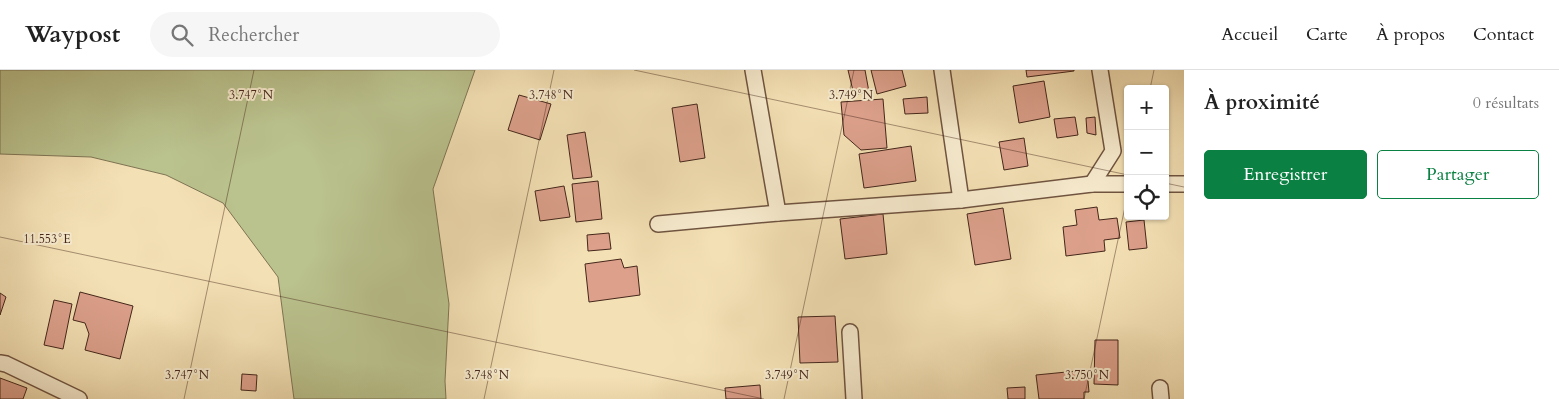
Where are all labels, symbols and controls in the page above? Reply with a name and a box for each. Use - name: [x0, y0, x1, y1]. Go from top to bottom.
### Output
- search box: [150, 12, 500, 57]
- text: Waypost: [25, 18, 120, 51]
- icon: search: [168, 21, 196, 49]
- text: Rechercher: [208, 22, 299, 48]
- text: Accueil: [1221, 22, 1278, 47]
- text: Carte: [1306, 22, 1348, 47]
- text: À propos: [1376, 22, 1445, 47]
- text: Contact: [1473, 22, 1534, 47]
- map controls: [1124, 85, 1169, 220]
- button: +: [1124, 85, 1169, 130]
- text: 3.747°N: [229, 87, 274, 103]
- text: 3.748°N: [529, 87, 574, 103]
- text: 3.749°N: [829, 87, 874, 103]
- text: À proximité: [1204, 88, 1320, 117]
- text: 0 résultats: [1473, 92, 1539, 114]
- button: −: [1124, 130, 1169, 175]
- button: Enregistrer: [1204, 150, 1367, 199]
- button: Partager: [1377, 150, 1539, 199]
- button: locate: [1124, 175, 1169, 220]
- text: 11.553°E: [23, 231, 71, 247]
- text: 3.747°N: [165, 367, 210, 383]
- text: 3.748°N: [465, 367, 510, 383]
- text: 3.749°N: [765, 367, 810, 383]
- text: 3.750°N: [1065, 367, 1110, 383]

